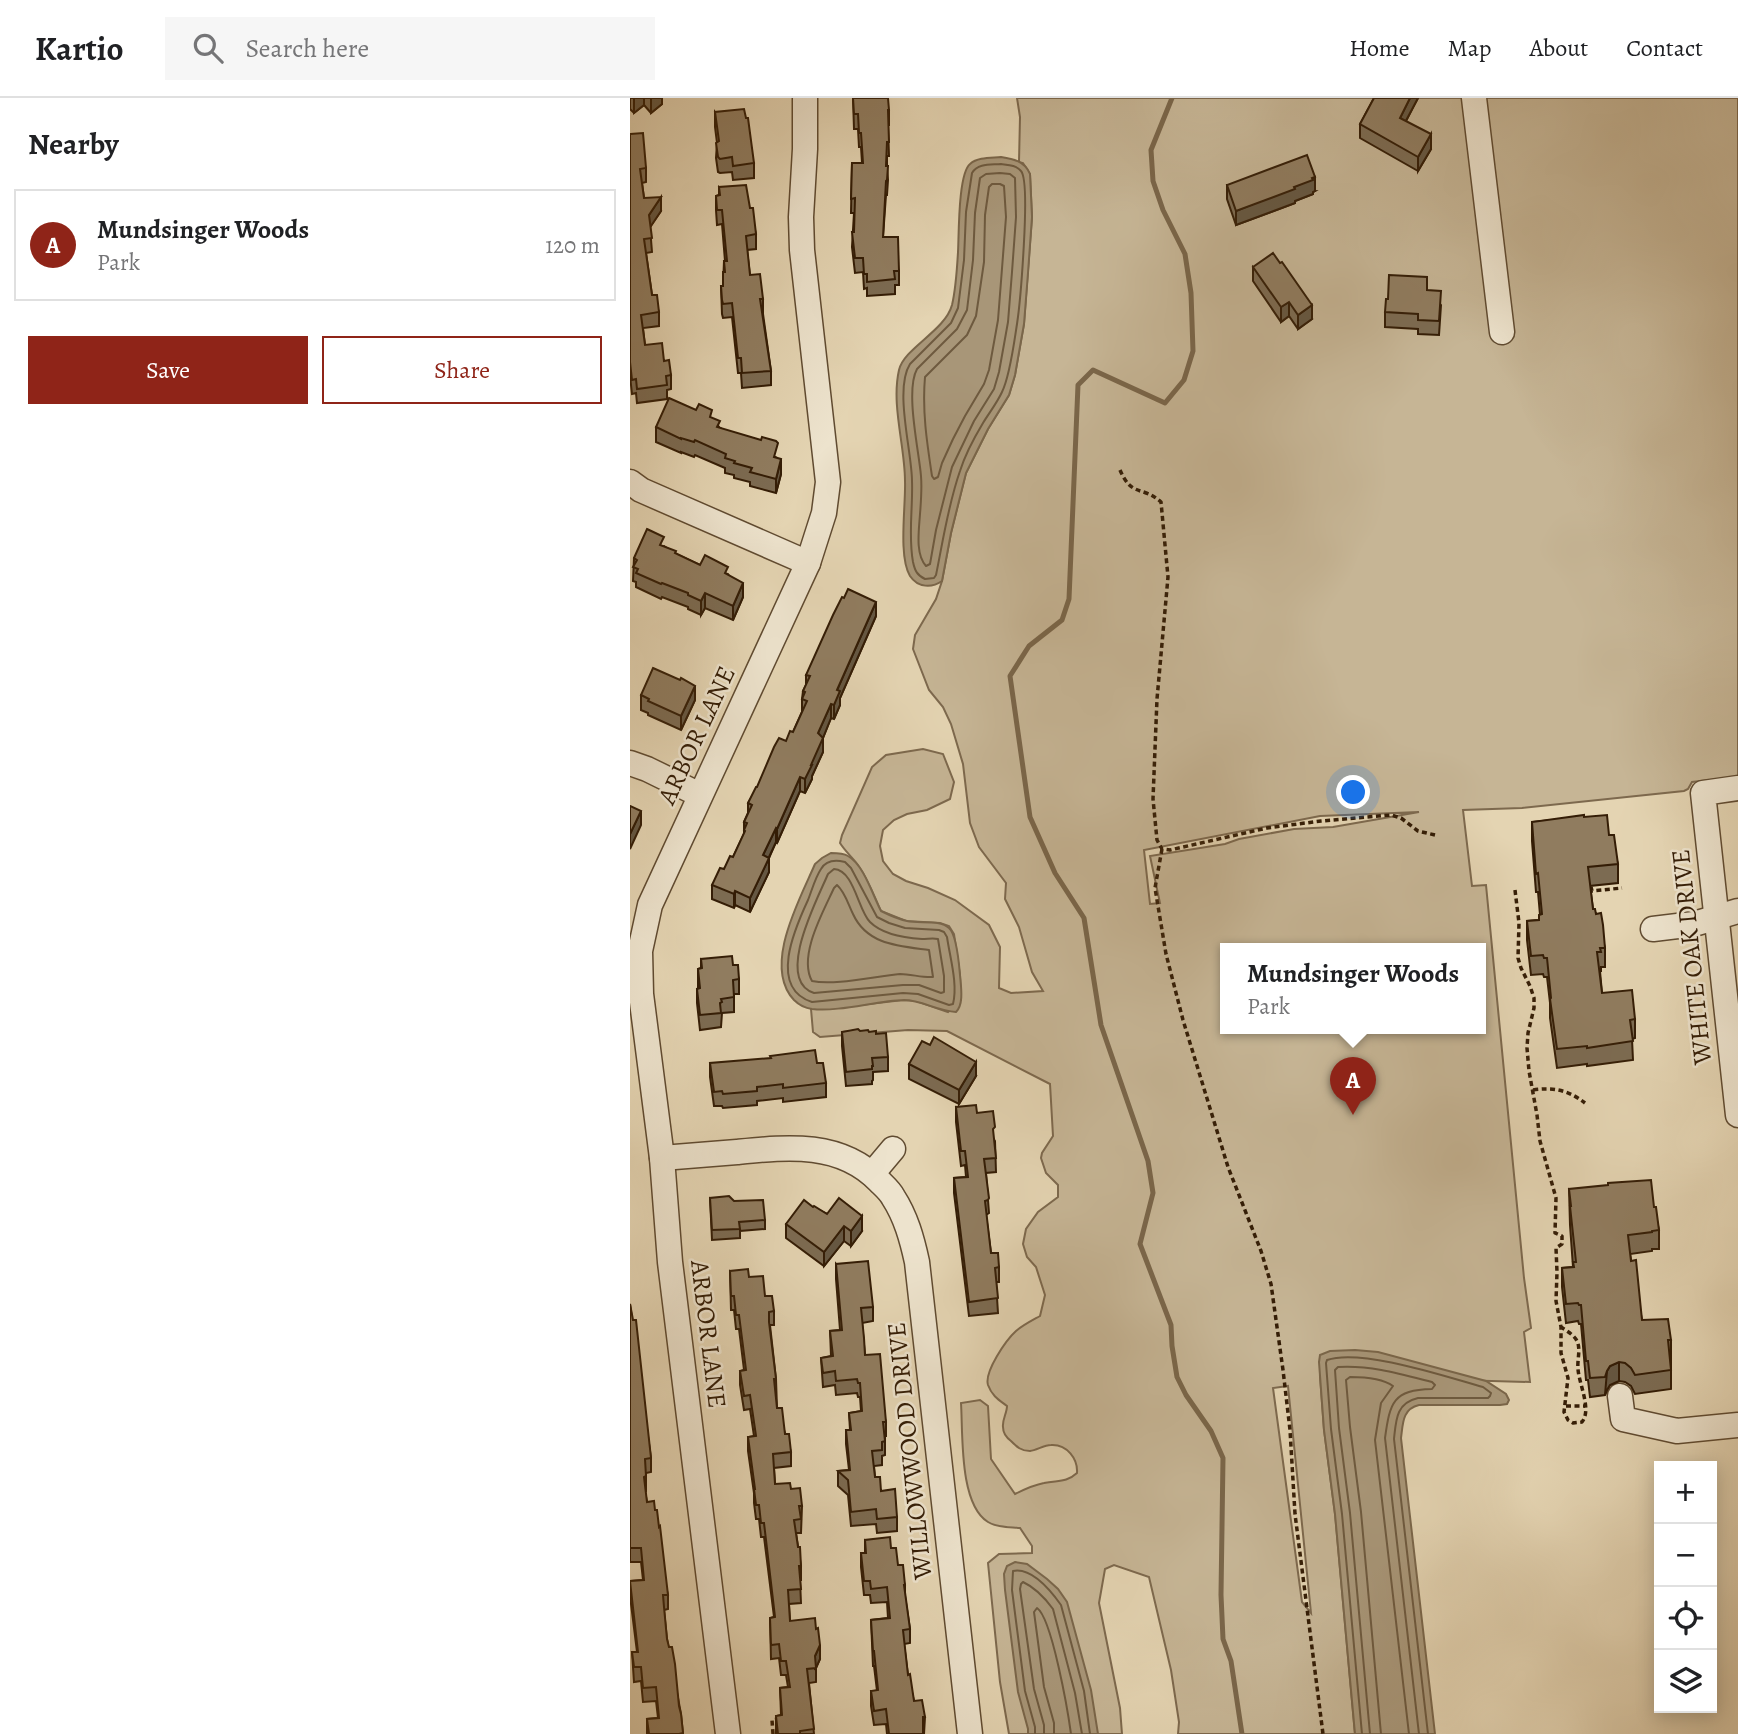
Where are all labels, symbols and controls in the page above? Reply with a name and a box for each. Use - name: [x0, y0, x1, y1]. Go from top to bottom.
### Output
- search box: [165, 17, 655, 80]
- text: Kartio: [35, 26, 123, 71]
- icon: search: [189, 29, 227, 67]
- text: Search here: [245, 31, 369, 66]
- text: Home: [1349, 32, 1410, 64]
- text: Map: [1448, 32, 1492, 64]
- text: About: [1530, 32, 1588, 64]
- text: Contact: [1626, 32, 1703, 64]
- text: Nearby: [28, 124, 119, 164]
- text: Mundsinger Woods: [97, 212, 309, 247]
- text: A: [46, 230, 60, 261]
- text: 120 m: [545, 230, 600, 261]
- text: Park: [97, 247, 140, 278]
- button: Save: [28, 336, 308, 404]
- button: Share: [322, 336, 602, 404]
- street label: ARBOR LANE: [649, 660, 744, 811]
- your location: [1336, 775, 1370, 809]
- street label: WHITE OAK DRIVE: [1663, 847, 1720, 1067]
- popup: [1220, 943, 1486, 1034]
- text: Mundsinger Woods: [1247, 956, 1459, 991]
- text: Park: [1247, 991, 1290, 1022]
- pin: A: [1330, 1057, 1376, 1115]
- street label: ARBOR LANE: [682, 1257, 735, 1410]
- street label: WILLOWWOOD DRIVE: [879, 1321, 941, 1582]
- map controls: [1654, 1461, 1717, 1713]
- button: +: [1654, 1461, 1717, 1524]
- button: −: [1654, 1524, 1717, 1587]
- button: locate: [1654, 1587, 1717, 1650]
- button: layers: [1654, 1650, 1717, 1713]

